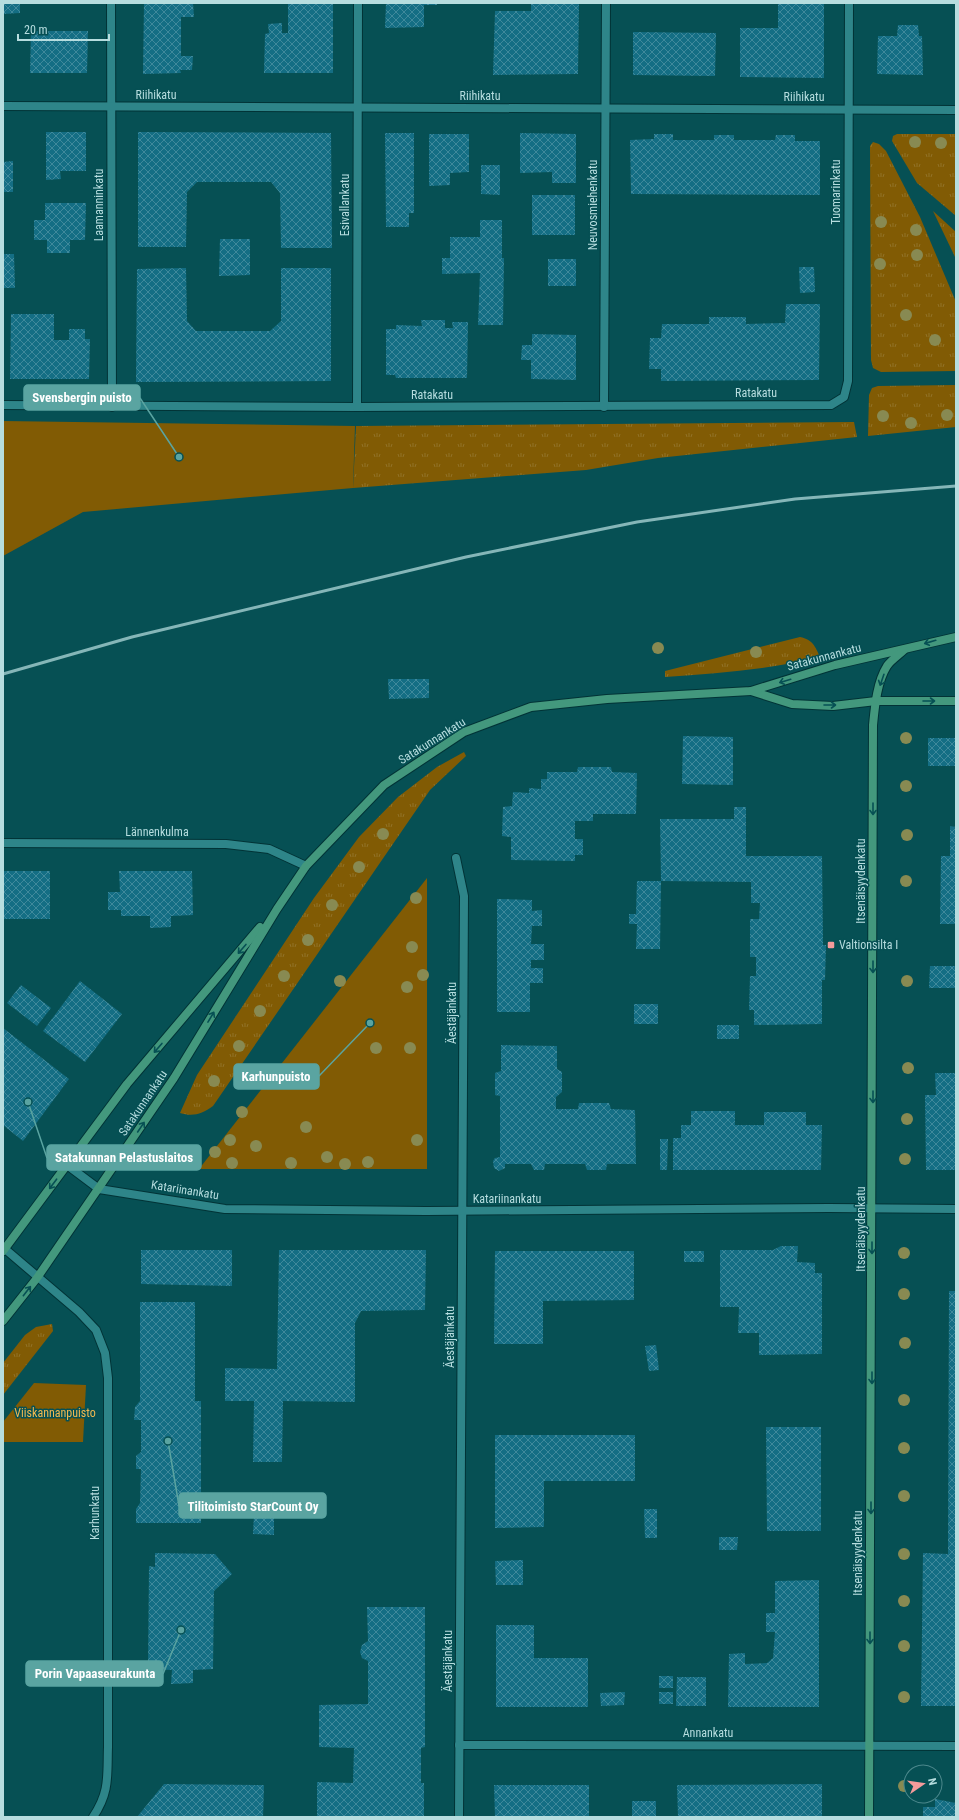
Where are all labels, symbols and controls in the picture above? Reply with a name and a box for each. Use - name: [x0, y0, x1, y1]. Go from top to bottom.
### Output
- scale bar: [18, 16, 109, 42]
- text: 20 m: [24, 23, 48, 37]
- street label: Riihikatu: [136, 88, 177, 102]
- street label: Riihikatu: [460, 89, 501, 103]
- street label: Riihikatu: [784, 90, 825, 104]
- street label: Tuomarinkatu: [829, 159, 843, 225]
- street label: Neuvosmiehenkatu: [586, 160, 600, 250]
- street label: Laamanninkatu: [92, 168, 106, 241]
- street label: Esivallankatu: [338, 174, 352, 236]
- callout: Svensbergin puisto: [24, 385, 140, 410]
- street label: Ratakatu: [735, 386, 777, 400]
- street label: Ratakatu: [411, 388, 453, 402]
- text: Svensbergin puisto: [32, 390, 132, 405]
- one-way arrow: [924, 639, 937, 646]
- street label: Satakunnankatu: [785, 640, 863, 674]
- one-way arrow: [877, 674, 885, 686]
- one-way arrow: [780, 677, 792, 685]
- one-way arrow: [922, 697, 935, 705]
- one-way arrow: [823, 701, 836, 709]
- street label: Satakunnankatu: [396, 715, 468, 767]
- one-way arrow: [869, 802, 877, 815]
- street label: Lännenkulma: [125, 825, 189, 839]
- street label: Itsenäisyydenkatu: [854, 838, 868, 924]
- place label: Valtionsilta I: [839, 938, 898, 952]
- marker: Valtionsilta I: [826, 940, 836, 950]
- one-way arrow: [238, 944, 247, 954]
- one-way arrow: [869, 960, 877, 973]
- street label: Äestäjänkatu: [444, 982, 459, 1044]
- one-way arrow: [208, 1011, 216, 1023]
- one-way arrow: [153, 1042, 162, 1053]
- callout: Karhunpuisto: [234, 1064, 319, 1089]
- street label: Satakunnankatu: [116, 1067, 170, 1138]
- text: Karhunpuisto: [241, 1069, 311, 1084]
- one-way arrow: [869, 1090, 877, 1103]
- one-way arrow: [137, 1121, 145, 1132]
- callout: Satakunnan Pelastuslaitos: [47, 1145, 201, 1170]
- text: Satakunnan Pelastuslaitos: [55, 1150, 193, 1165]
- one-way arrow: [49, 1178, 57, 1189]
- street label: Katariinankatu: [150, 1178, 220, 1202]
- street label: Itsenäisyydenkatu: [854, 1186, 868, 1272]
- street label: Katariinankatu: [473, 1192, 542, 1206]
- one-way arrow: [868, 1241, 876, 1254]
- one-way arrow: [23, 1285, 31, 1296]
- street label: Äestäjänkatu: [442, 1306, 457, 1368]
- one-way arrow: [868, 1371, 876, 1384]
- park label: Viiskannanpuisto: [14, 1406, 96, 1420]
- street label: Karhunkatu: [88, 1486, 102, 1540]
- callout: Tilitoimisto StarCount Oy: [179, 1493, 326, 1518]
- text: Tilitoimisto StarCount Oy: [187, 1499, 319, 1514]
- one-way arrow: [867, 1501, 875, 1514]
- street label: Itsenäisyydenkatu: [851, 1510, 865, 1596]
- street label: Äestäjänkatu: [440, 1630, 455, 1692]
- one-way arrow: [866, 1631, 874, 1644]
- callout: Porin Vapaaseurakunta: [26, 1661, 163, 1686]
- text: Porin Vapaaseurakunta: [35, 1666, 155, 1681]
- street label: Annankatu: [683, 1726, 734, 1740]
- north arrow: [903, 1764, 943, 1804]
- text: N: [925, 1777, 939, 1787]

